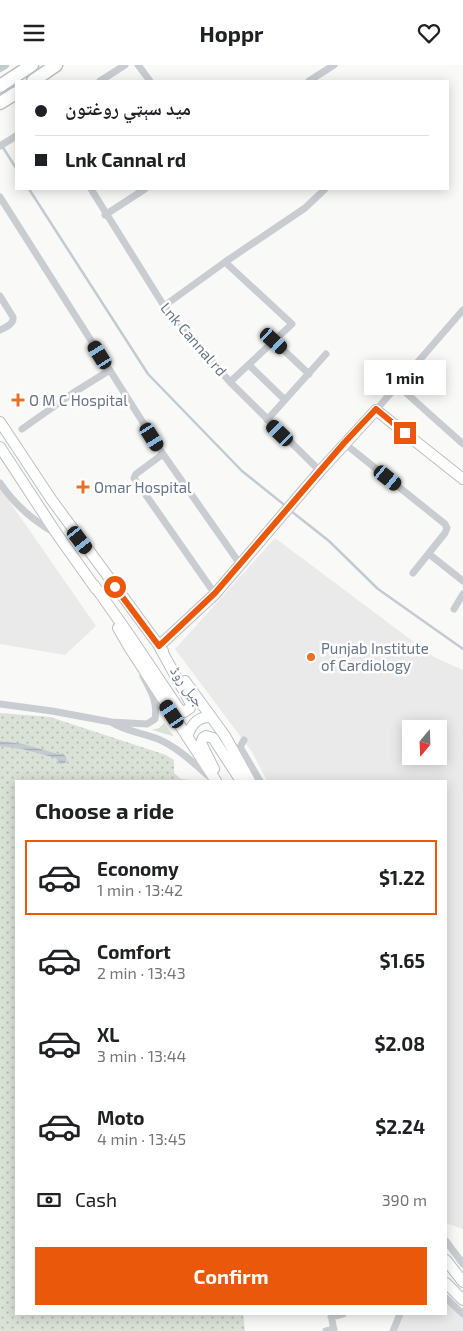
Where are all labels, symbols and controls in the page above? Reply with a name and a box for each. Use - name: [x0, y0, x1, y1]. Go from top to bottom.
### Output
- icon: menu: [20, 19, 48, 47]
- icon: heart: [415, 19, 443, 47]
- text: Hoppr: [200, 20, 263, 46]
- text: مید سېټي روغتون: [65, 96, 191, 119]
- text: Lnk Cannal rd: [65, 148, 186, 171]
- street label: Lnk Cannal rd: [157, 299, 231, 379]
- car: [257, 325, 290, 357]
- car: [85, 338, 114, 372]
- callout: 1 min: [364, 361, 446, 395]
- text: 1 min: [386, 368, 424, 387]
- place label: O M C Hospital: [29, 391, 128, 409]
- marker: O M C Hospital: [11, 393, 25, 407]
- car: [263, 417, 296, 449]
- car: [137, 420, 166, 454]
- route end: [394, 422, 416, 444]
- car: [371, 463, 404, 493]
- place label: Omar Hospital: [94, 478, 192, 496]
- marker: Omar Hospital: [76, 480, 90, 494]
- car: [64, 524, 95, 556]
- route start: [104, 576, 126, 598]
- place label: Punjab Institute of Cardiology: [321, 639, 429, 674]
- marker: Punjab Institute of Cardiology: [305, 651, 317, 663]
- street label: جیل روڈ: [166, 662, 209, 712]
- car: [157, 697, 186, 731]
- north arrow: [402, 720, 448, 765]
- map controls: [402, 720, 447, 765]
- text: Choose a ride: [35, 797, 174, 823]
- icon: car: [37, 855, 82, 900]
- text: Economy: [97, 857, 179, 880]
- text: $1.22: [379, 866, 425, 889]
- text: 1 min · 13:42: [97, 880, 183, 899]
- icon: car: [37, 938, 82, 983]
- text: Comfort: [97, 940, 171, 963]
- text: $1.65: [379, 949, 425, 972]
- text: 2 min · 13:43: [97, 963, 186, 982]
- icon: car: [37, 1021, 82, 1066]
- text: XL: [97, 1023, 119, 1046]
- text: $2.08: [374, 1032, 425, 1055]
- text: 3 min · 13:44: [97, 1046, 186, 1065]
- icon: car: [37, 1104, 82, 1149]
- text: Moto: [97, 1106, 145, 1129]
- text: $2.24: [375, 1115, 425, 1138]
- text: 4 min · 13:45: [97, 1129, 186, 1148]
- icon: cash: [35, 1186, 63, 1214]
- text: Cash: [75, 1188, 117, 1211]
- text: 390 m: [382, 1190, 427, 1209]
- button: Confirm: [35, 1247, 427, 1305]

